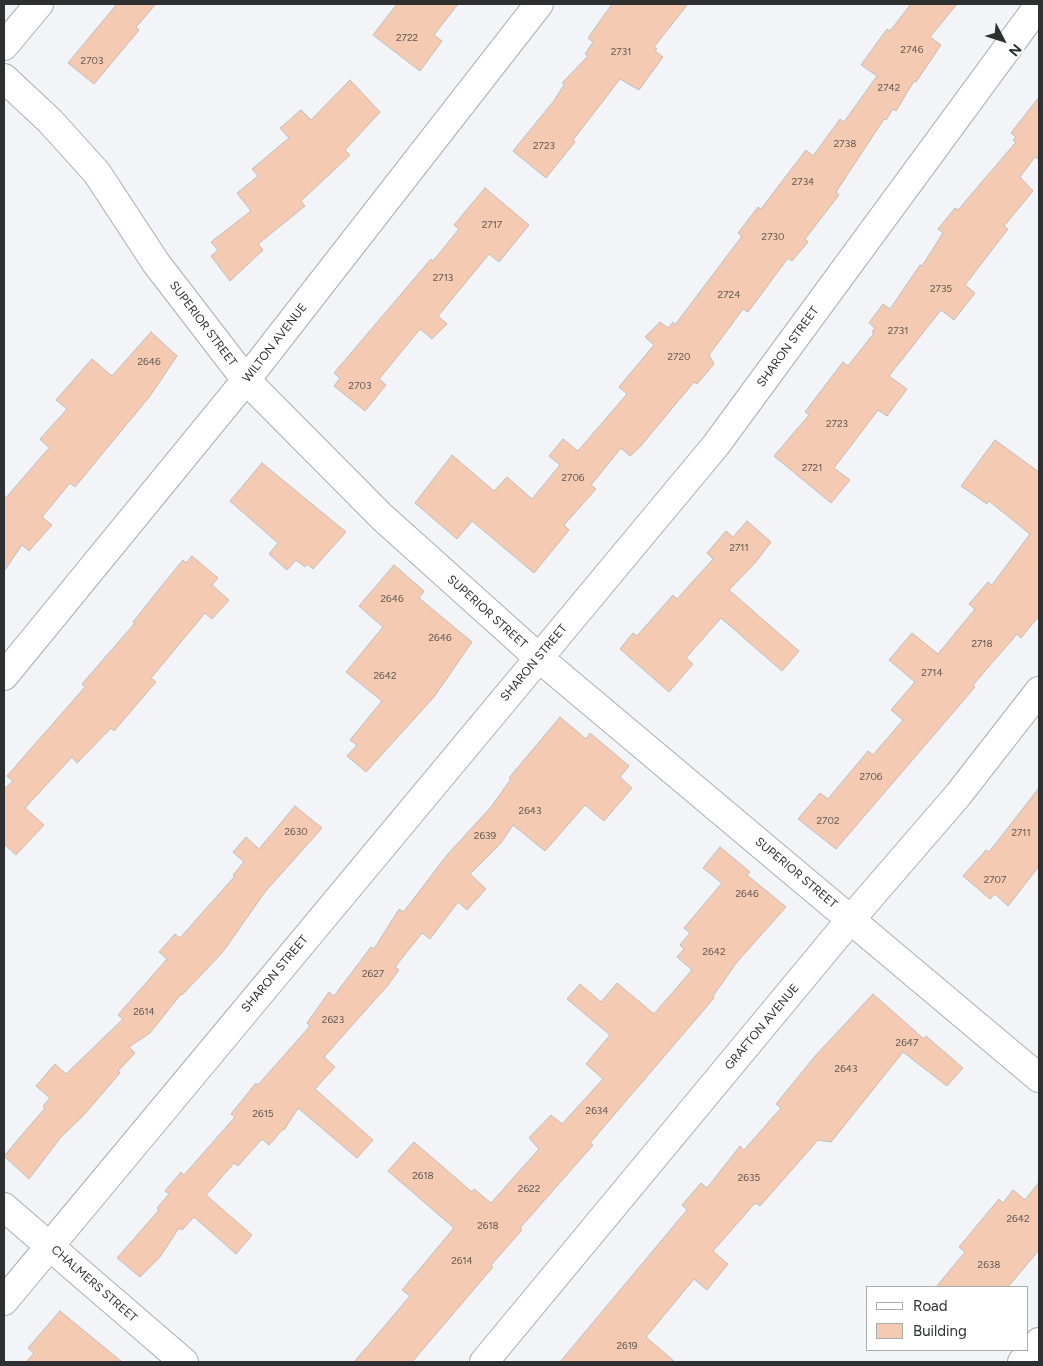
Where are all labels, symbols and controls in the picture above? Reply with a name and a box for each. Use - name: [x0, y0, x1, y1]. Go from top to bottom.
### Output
- north arrow: [978, 15, 1028, 65]
- house number: 2722: [396, 32, 418, 44]
- text: N: [1005, 40, 1025, 60]
- house number: 2746: [901, 44, 923, 56]
- house number: 2731: [611, 46, 631, 58]
- house number: 2703: [81, 55, 103, 67]
- house number: 2742: [878, 82, 900, 94]
- house number: 2738: [834, 138, 856, 150]
- house number: 2723: [533, 140, 555, 152]
- house number: 2734: [792, 176, 814, 188]
- house number: 2717: [482, 219, 502, 231]
- house number: 2730: [762, 231, 784, 243]
- house number: 2713: [433, 272, 453, 284]
- street label: SUPERIOR STREET: [166, 279, 240, 369]
- house number: 2735: [930, 283, 952, 295]
- house number: 2724: [718, 289, 740, 301]
- street label: WILTON AVENUE: [240, 301, 310, 385]
- street label: SHARON STREET: [754, 304, 822, 390]
- house number: 2731: [888, 325, 908, 337]
- house number: 2720: [668, 351, 690, 363]
- house number: 2646: [137, 356, 161, 368]
- house number: 2703: [349, 380, 371, 392]
- house number: 2723: [826, 418, 848, 430]
- house number: 2721: [802, 462, 822, 474]
- house number: 2706: [561, 472, 585, 484]
- house number: 2711: [729, 542, 749, 554]
- street label: SUPERIOR STREET: [444, 572, 530, 652]
- house number: 2646: [380, 593, 404, 605]
- street label: SHARON STREET: [498, 622, 570, 704]
- house number: 2646: [428, 632, 452, 644]
- house number: 2718: [971, 638, 993, 650]
- house number: 2714: [921, 667, 943, 679]
- house number: 2642: [373, 670, 397, 682]
- house number: 2706: [859, 771, 883, 783]
- house number: 2643: [519, 805, 541, 817]
- house number: 2702: [817, 815, 839, 827]
- house number: 2630: [284, 826, 308, 838]
- house number: 2711: [1011, 827, 1031, 839]
- house number: 2639: [474, 830, 496, 842]
- street label: SUPERIOR STREET: [752, 834, 840, 912]
- house number: 2707: [984, 874, 1006, 886]
- house number: 2646: [735, 888, 759, 900]
- street label: SHARON STREET: [239, 933, 311, 1015]
- house number: 2642: [702, 946, 726, 958]
- house number: 2627: [362, 968, 384, 980]
- street label: GRAFTON AVENUE: [722, 981, 802, 1073]
- house number: 2614: [133, 1006, 155, 1018]
- house number: 2623: [322, 1014, 344, 1026]
- house number: 2647: [896, 1037, 918, 1049]
- house number: 2643: [835, 1063, 857, 1075]
- house number: 2634: [586, 1105, 608, 1117]
- house number: 2615: [252, 1108, 274, 1120]
- house number: 2618: [412, 1170, 434, 1182]
- house number: 2635: [738, 1172, 760, 1184]
- house number: 2622: [518, 1183, 540, 1195]
- house number: 2642: [1006, 1213, 1030, 1225]
- house number: 2618: [477, 1220, 499, 1232]
- street label: CHALMERS STREET: [48, 1243, 140, 1325]
- house number: 2614: [451, 1255, 473, 1267]
- house number: 2638: [978, 1259, 1000, 1271]
- legend: [866, 1286, 1028, 1351]
- text: Road: [913, 1297, 948, 1315]
- text: Building: [913, 1322, 967, 1340]
- house number: 2619: [616, 1340, 638, 1352]

